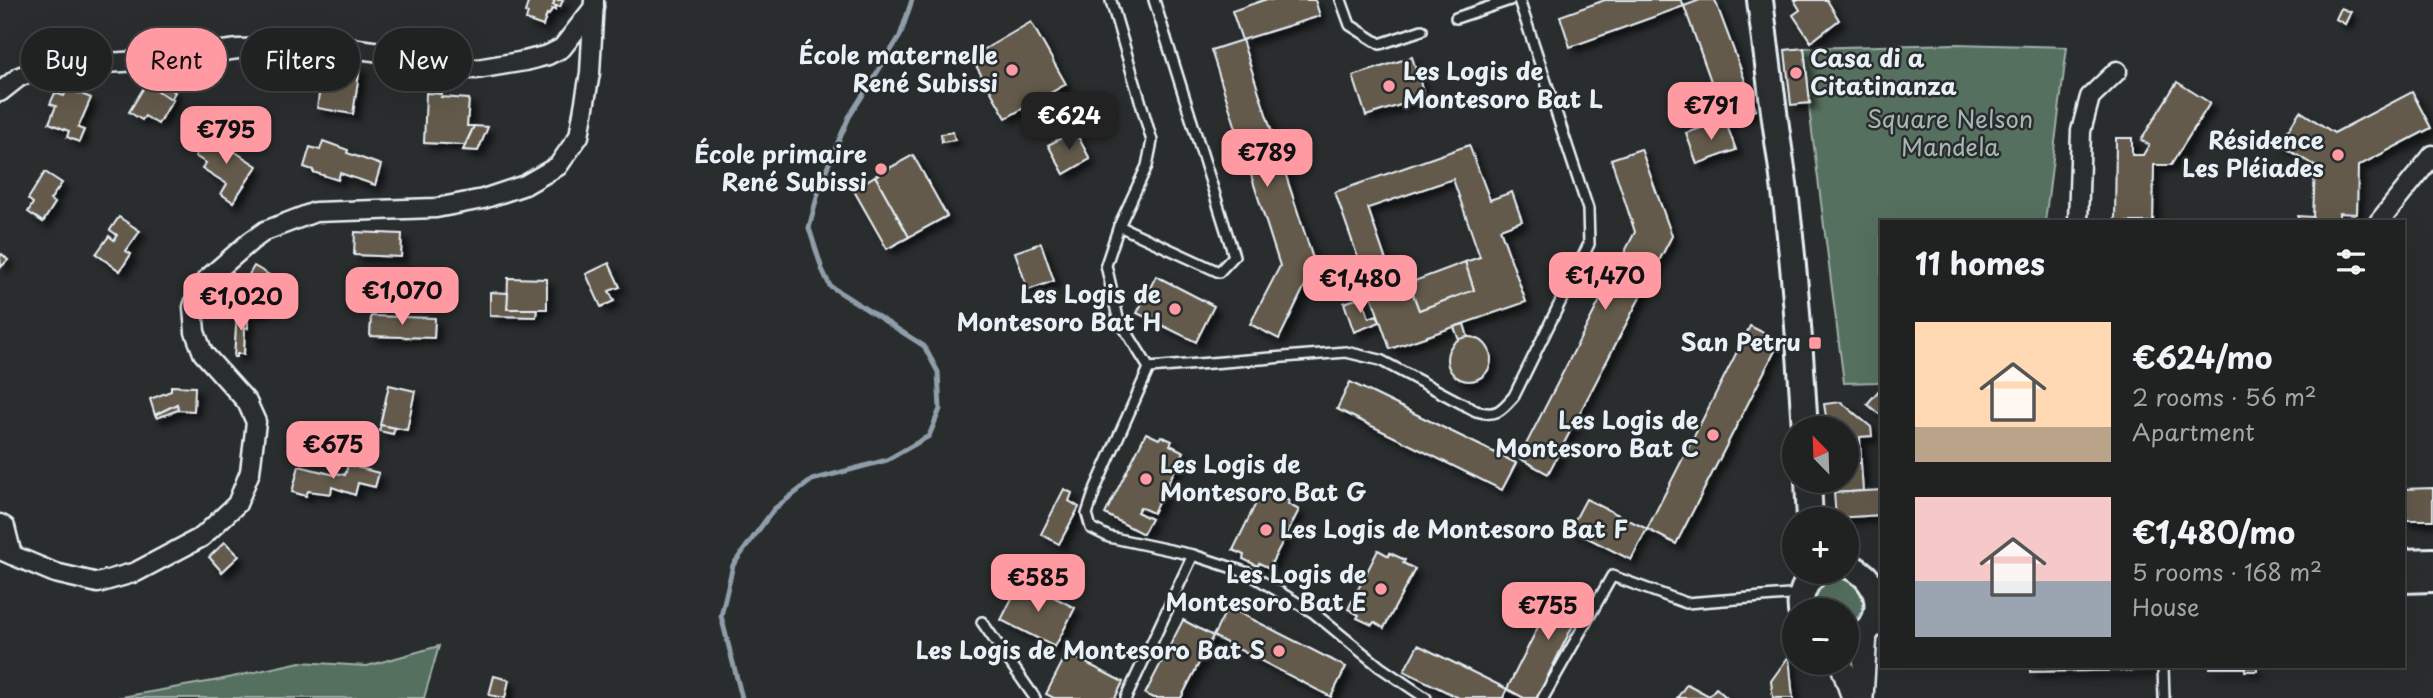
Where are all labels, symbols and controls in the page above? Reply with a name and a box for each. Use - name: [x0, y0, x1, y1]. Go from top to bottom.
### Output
- chip: Buy: [21, 28, 112, 91]
- chip: Rent: [126, 28, 227, 91]
- chip: Filters: [241, 28, 360, 91]
- chip: New: [374, 28, 472, 91]
- place label: École maternelle René Subissi: [799, 36, 998, 100]
- place label: Casa di a Citatinanza: [1810, 39, 1958, 103]
- place label: Les Logis de Montesoro Bat L: [1403, 52, 1603, 116]
- marker: École maternelle René Subissi: [1004, 62, 1020, 78]
- marker: Casa di a Citatinanza: [1788, 65, 1804, 81]
- marker: Les Logis de Montesoro Bat L: [1381, 78, 1397, 94]
- pin: €791: [1670, 82, 1752, 142]
- text: €791: [1684, 87, 1738, 122]
- pin: €624: [1028, 92, 1110, 152]
- text: €624: [1037, 97, 1101, 132]
- park label: Square Nelson Mandela: [1867, 100, 2033, 164]
- pin: €795: [185, 106, 267, 166]
- text: €795: [196, 111, 256, 146]
- place label: Résidence Les Pléiades: [2182, 121, 2324, 185]
- pin: €789: [1226, 130, 1308, 189]
- text: €789: [1237, 134, 1297, 169]
- place label: École primaire René Subissi: [694, 135, 867, 199]
- marker: Résidence Les Pléiades: [2330, 147, 2346, 163]
- marker: École primaire René Subissi: [873, 161, 889, 177]
- text: 11 homes: [1915, 240, 2045, 285]
- icon: filters: [2332, 243, 2370, 281]
- pin: €1,470: [1548, 252, 1662, 312]
- pin: €1,480: [1303, 256, 1417, 315]
- text: €1,470: [1565, 257, 1645, 292]
- text: €1,480: [1319, 260, 1401, 295]
- pin: €1,070: [345, 268, 459, 327]
- text: €1,070: [362, 272, 442, 307]
- pin: €1,020: [184, 274, 298, 333]
- place label: Les Logis de Montesoro Bat H: [957, 275, 1161, 339]
- text: €1,020: [199, 278, 283, 313]
- marker: Les Logis de Montesoro Bat H: [1167, 301, 1183, 317]
- place label: San Petru: [1680, 323, 1801, 359]
- text: €624/mo: [2132, 334, 2272, 379]
- marker: San Petru: [1807, 335, 1823, 351]
- icon: home: [1971, 350, 2055, 434]
- text: 2 rooms · 56 m²: [2132, 379, 2317, 414]
- place label: Les Logis de Montesoro Bat C: [1495, 401, 1699, 465]
- text: Apartment: [2132, 414, 2255, 449]
- north arrow: [1782, 416, 1858, 494]
- map controls: [1782, 416, 1859, 675]
- pin: €675: [292, 421, 374, 481]
- text: €675: [302, 426, 364, 461]
- marker: Les Logis de Montesoro Bat C: [1705, 427, 1721, 443]
- place label: Les Logis de Montesoro Bat G: [1160, 445, 1367, 509]
- marker: Les Logis de Montesoro Bat G: [1138, 471, 1154, 487]
- button: +: [1782, 507, 1859, 584]
- text: €1,480/mo: [2132, 509, 2295, 554]
- place label: Les Logis de Montesoro Bat F: [1280, 510, 1628, 546]
- marker: Les Logis de Montesoro Bat F: [1258, 522, 1274, 538]
- icon: home: [1971, 525, 2055, 609]
- pin: €585: [997, 554, 1079, 614]
- text: 5 rooms · 168 m²: [2132, 554, 2322, 589]
- place label: Les Logis de Montesoro Bat E: [1166, 555, 1367, 619]
- text: €585: [1007, 559, 1069, 594]
- marker: Les Logis de Montesoro Bat E: [1373, 581, 1389, 597]
- pin: €755: [1507, 582, 1589, 642]
- text: €755: [1518, 587, 1578, 622]
- text: House: [2132, 589, 2199, 624]
- button: −: [1782, 598, 1859, 675]
- place label: Les Logis de Montesoro Bat S: [916, 631, 1265, 667]
- marker: Les Logis de Montesoro Bat S: [1271, 643, 1287, 659]

